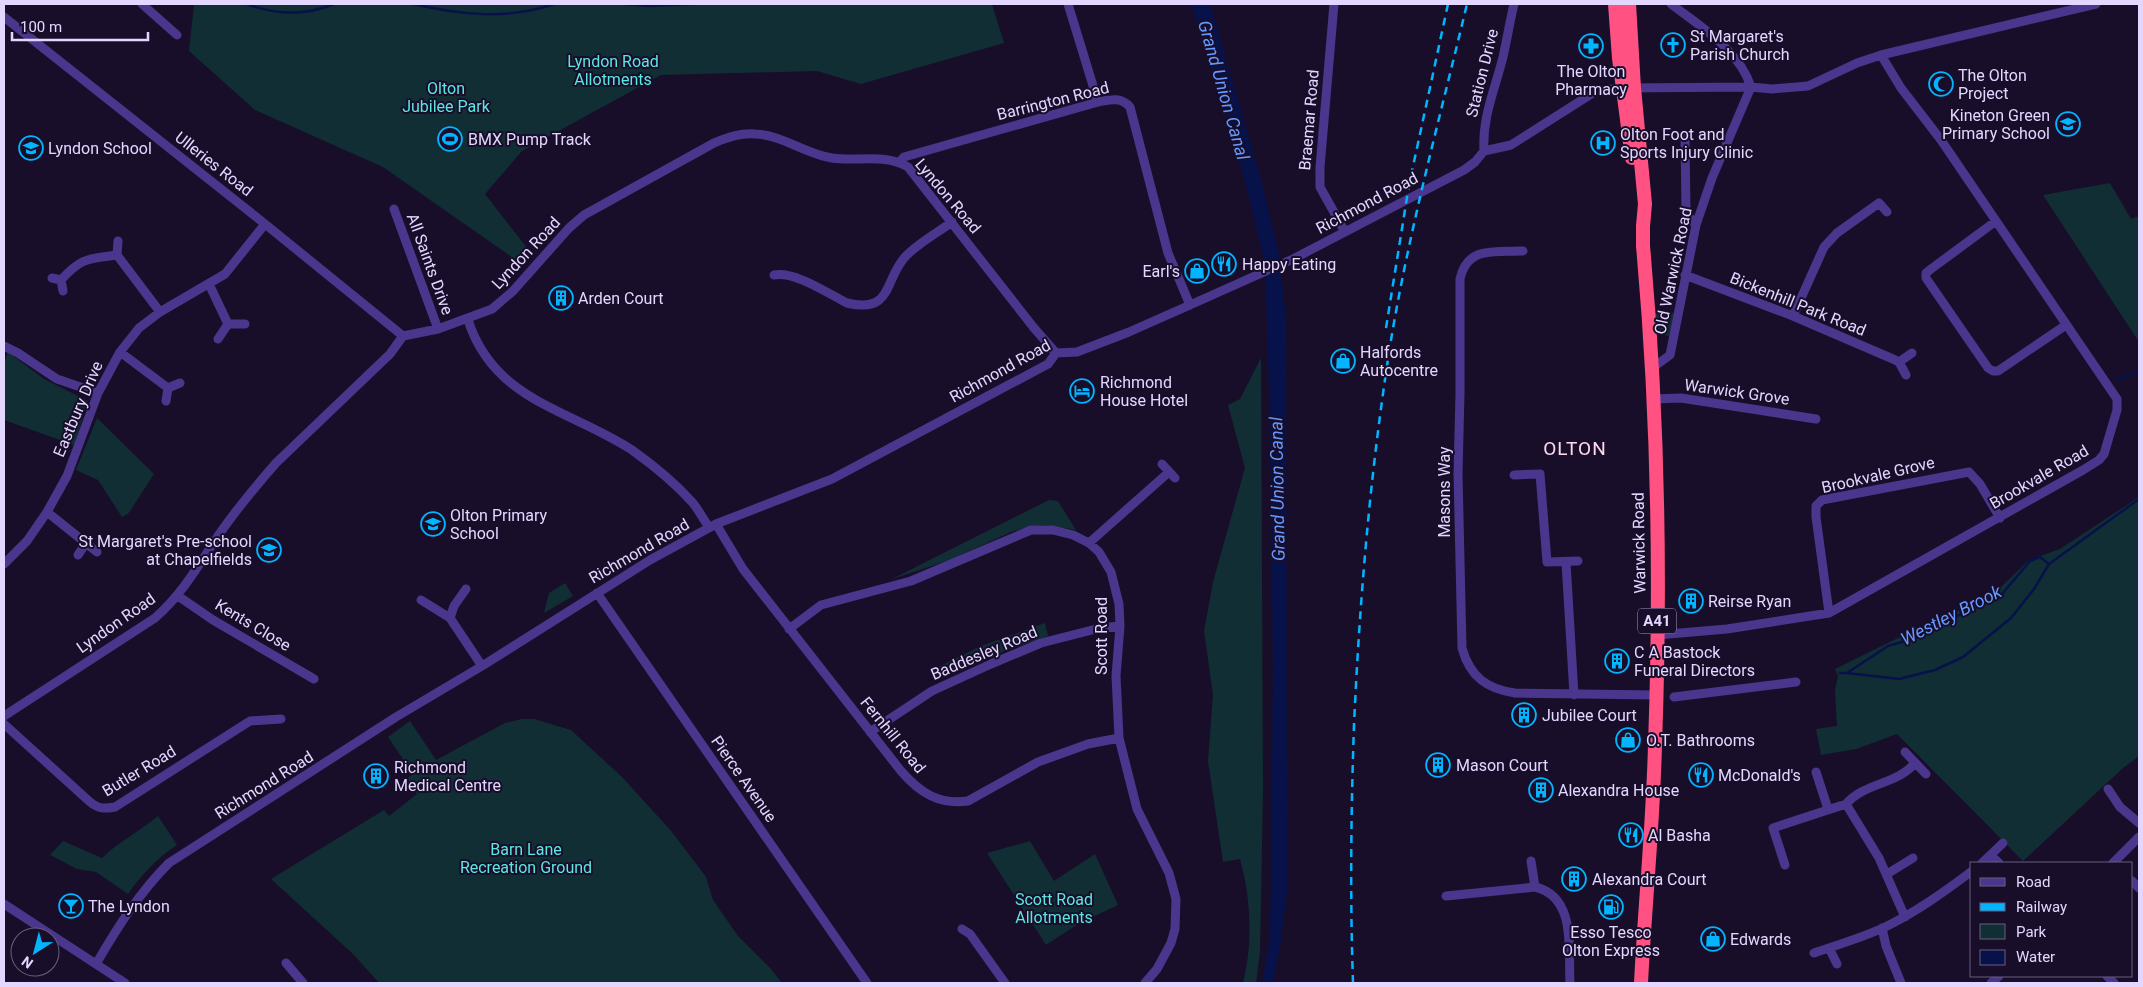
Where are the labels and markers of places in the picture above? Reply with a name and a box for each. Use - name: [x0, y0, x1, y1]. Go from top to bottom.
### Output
- place label: St Margaret's Parish Church: [1690, 27, 1790, 64]
- church icon: St Margaret's Parish Church: [1660, 32, 1686, 58]
- pharmacy icon: The Olton Pharmacy: [1578, 33, 1604, 59]
- place label: The Olton Pharmacy: [1555, 62, 1627, 99]
- place label: The Olton Project: [1958, 66, 2027, 103]
- mosque icon: The Olton Project: [1928, 71, 1954, 97]
- place label: Kineton Green Primary School: [1942, 106, 2050, 143]
- school or university icon: Kineton Green Primary School: [2055, 111, 2081, 137]
- place label: Olton Foot and Sports Injury Clinic: [1620, 125, 1753, 162]
- sports icon: BMX Pump Track: [437, 126, 463, 152]
- place label: BMX Pump Track: [468, 130, 592, 149]
- hospital icon: Olton Foot and Sports Injury Clinic: [1590, 130, 1616, 156]
- school or university icon: Lyndon School: [18, 135, 44, 161]
- place label: Lyndon School: [48, 139, 152, 158]
- restaurant icon: Happy Eating: [1211, 251, 1237, 277]
- place label: Happy Eating: [1242, 255, 1336, 274]
- shop icon: Earl's: [1184, 258, 1210, 284]
- place label: Earl's: [1142, 262, 1180, 281]
- building icon: Arden Court: [548, 285, 574, 311]
- place label: Arden Court: [578, 289, 663, 308]
- place label: Halfords Autocentre: [1360, 343, 1438, 380]
- shop icon: Halfords Autocentre: [1330, 348, 1356, 374]
- place label: Richmond House Hotel: [1100, 373, 1188, 410]
- hotel icon: Richmond House Hotel: [1069, 378, 1095, 404]
- place label: Olton Primary School: [450, 506, 548, 543]
- school or university icon: Olton Primary School: [420, 511, 446, 537]
- place label: St Margaret's Pre-school at Chapelfields: [78, 532, 252, 569]
- school or university icon: St Margaret's Pre-school at Chapelfields: [256, 537, 282, 563]
- building icon: Reirse Ryan: [1678, 588, 1704, 614]
- place label: Reirse Ryan: [1708, 592, 1791, 611]
- place label: C A Bastock Funeral Directors: [1634, 643, 1755, 680]
- building icon: C A Bastock Funeral Directors: [1604, 648, 1630, 674]
- building icon: Jubilee Court: [1511, 702, 1537, 728]
- place label: Jubilee Court: [1542, 706, 1637, 725]
- shop icon: O.T. Bathrooms: [1615, 727, 1641, 753]
- place label: O.T. Bathrooms: [1646, 731, 1755, 750]
- building icon: Mason Court: [1425, 752, 1451, 778]
- place label: Mason Court: [1456, 756, 1548, 775]
- place label: Richmond Medical Centre: [394, 758, 501, 795]
- restaurant icon: McDonald's: [1688, 762, 1714, 788]
- building icon: Richmond Medical Centre: [363, 763, 389, 789]
- place label: McDonald's: [1718, 766, 1801, 785]
- building icon: Alexandra House: [1528, 777, 1554, 803]
- place label: Alexandra House: [1558, 781, 1679, 800]
- restaurant icon: Al Basha: [1618, 822, 1644, 848]
- place label: Al Basha: [1648, 826, 1711, 845]
- building icon: Alexandra Court: [1561, 866, 1587, 892]
- place label: Alexandra Court: [1592, 870, 1707, 889]
- bar icon: The Lyndon: [58, 893, 84, 919]
- fuel station icon: Esso Tesco Olton Express: [1598, 894, 1624, 920]
- place label: The Lyndon: [88, 897, 170, 916]
- place label: Esso Tesco Olton Express: [1562, 923, 1660, 960]
- shop icon: Edwards: [1700, 926, 1726, 952]
- place label: Edwards: [1730, 930, 1791, 949]

